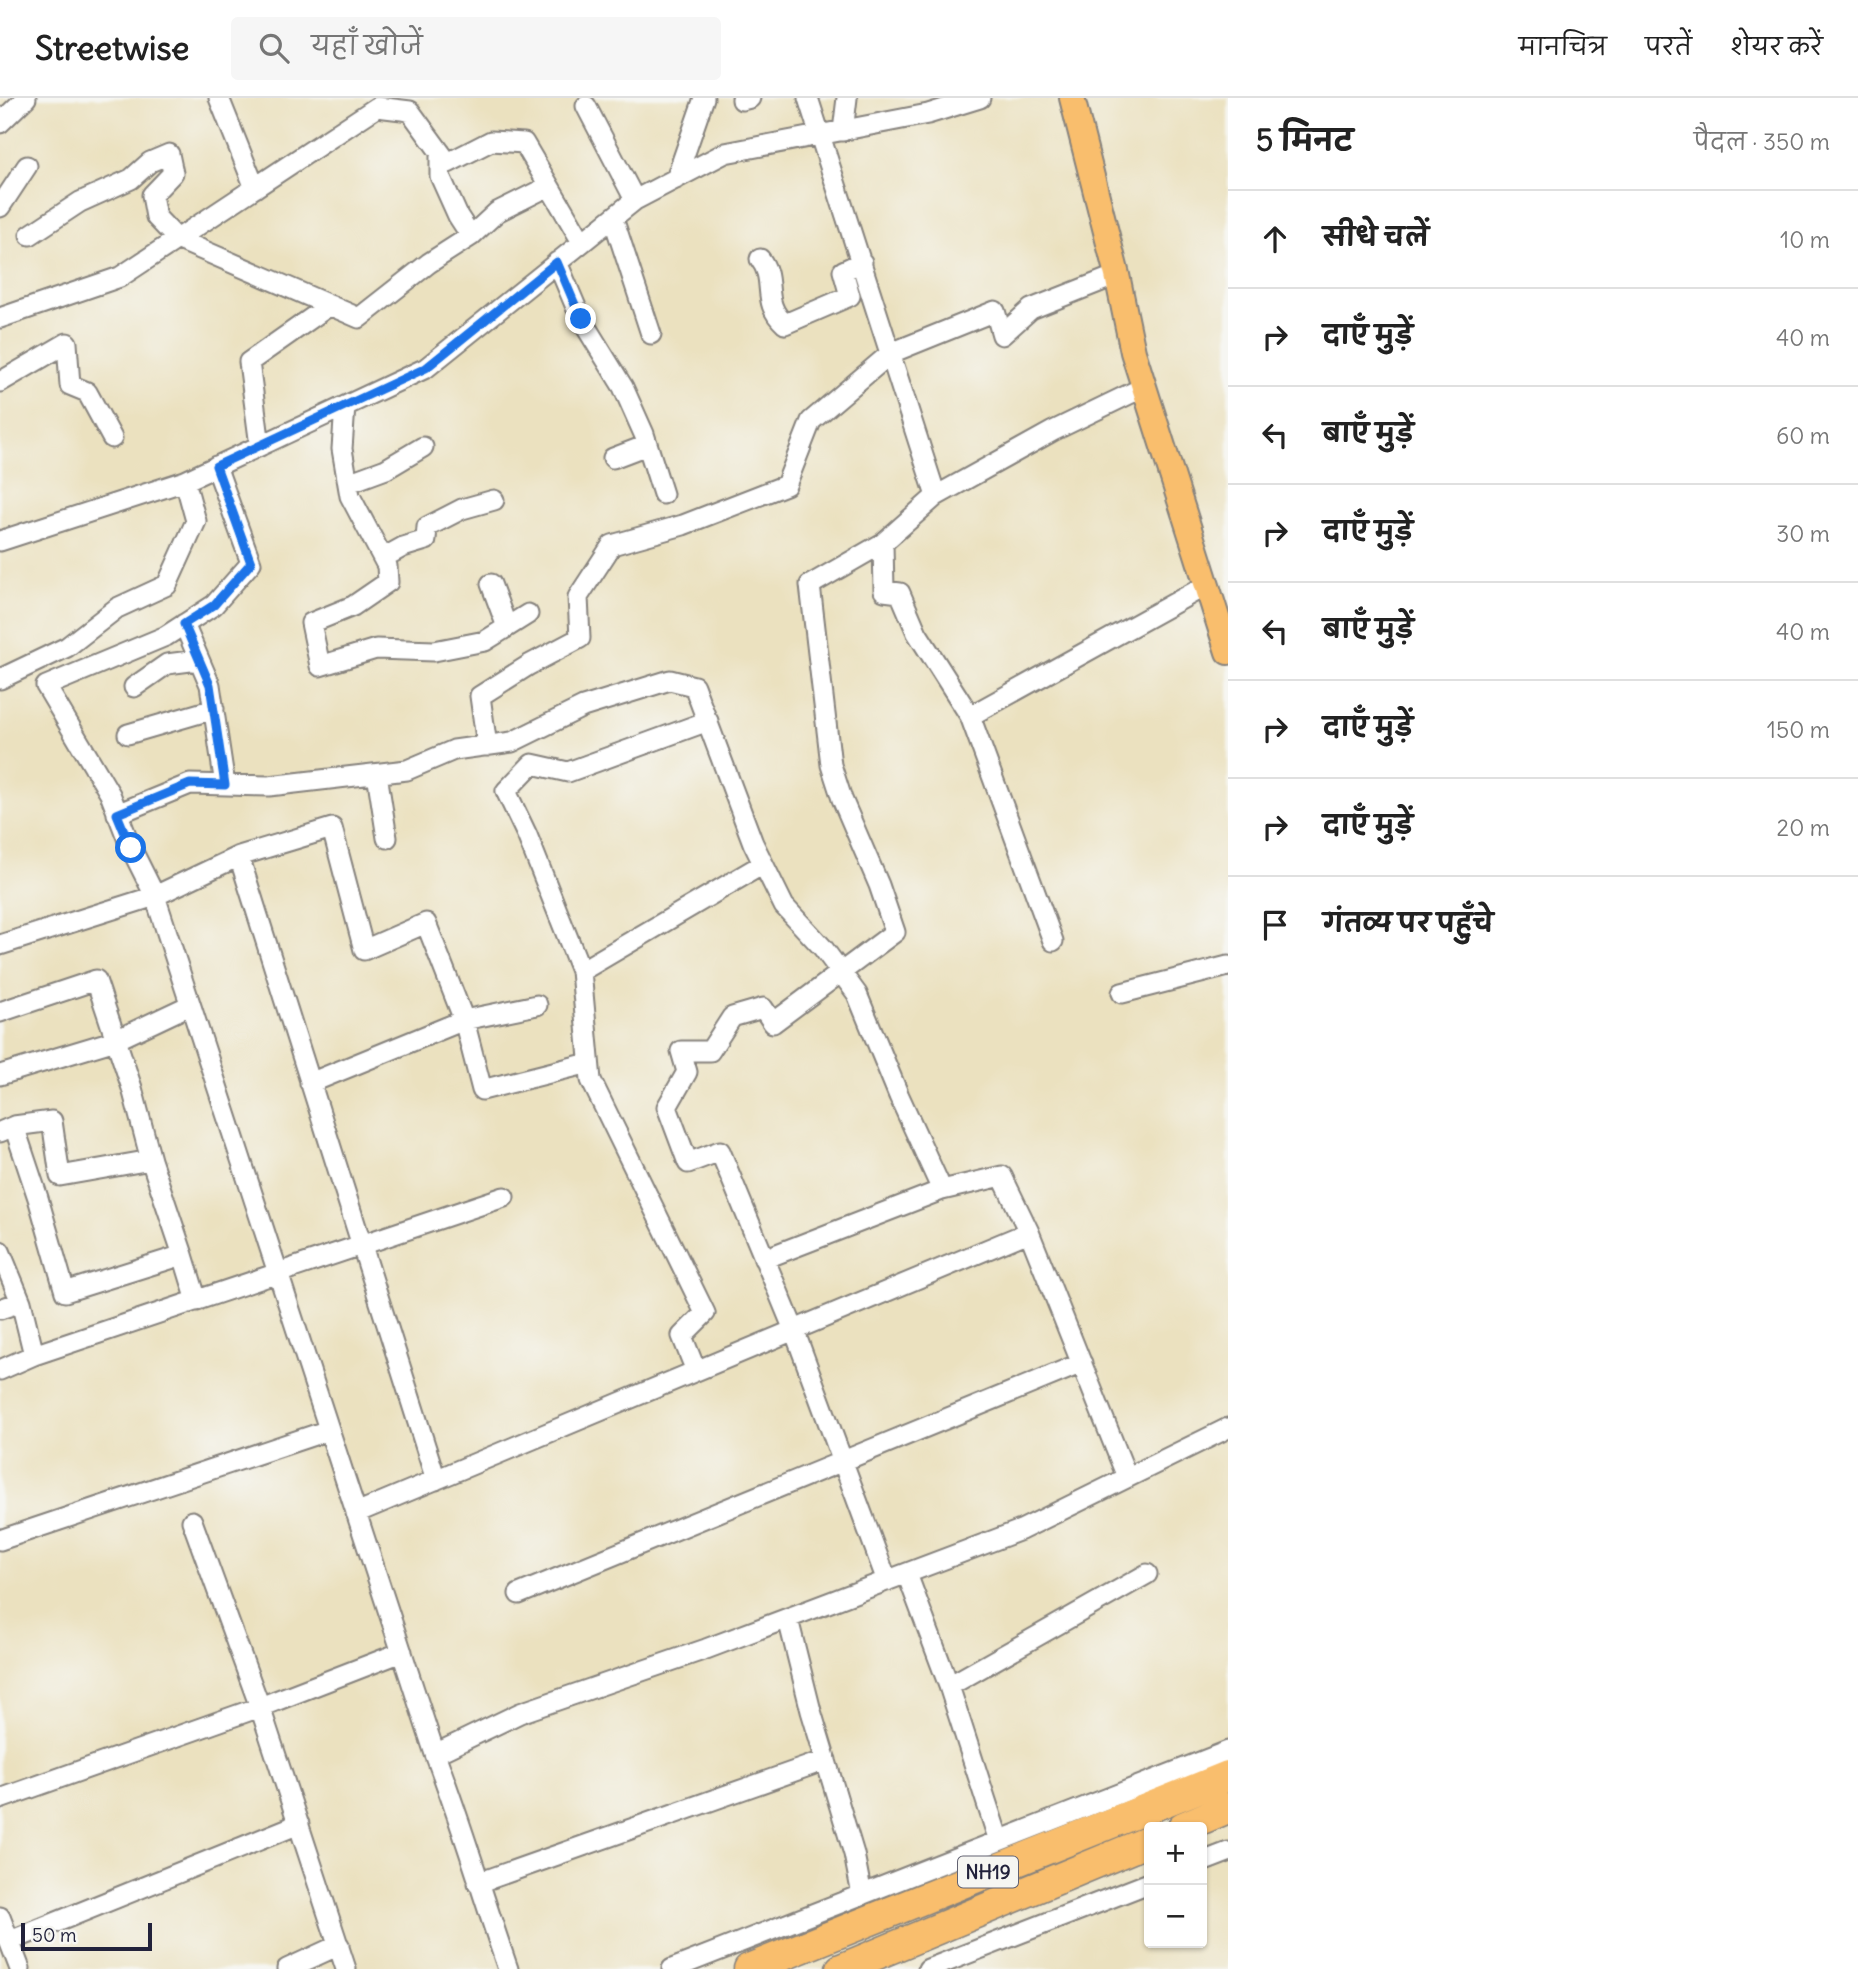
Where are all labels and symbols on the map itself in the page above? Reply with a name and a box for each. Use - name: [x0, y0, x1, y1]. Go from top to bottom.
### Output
- route end: [565, 303, 596, 334]
- route start: [115, 832, 146, 863]
- road number: NH19: [958, 1856, 1018, 1888]
- scale bar: [21, 1920, 152, 1952]

